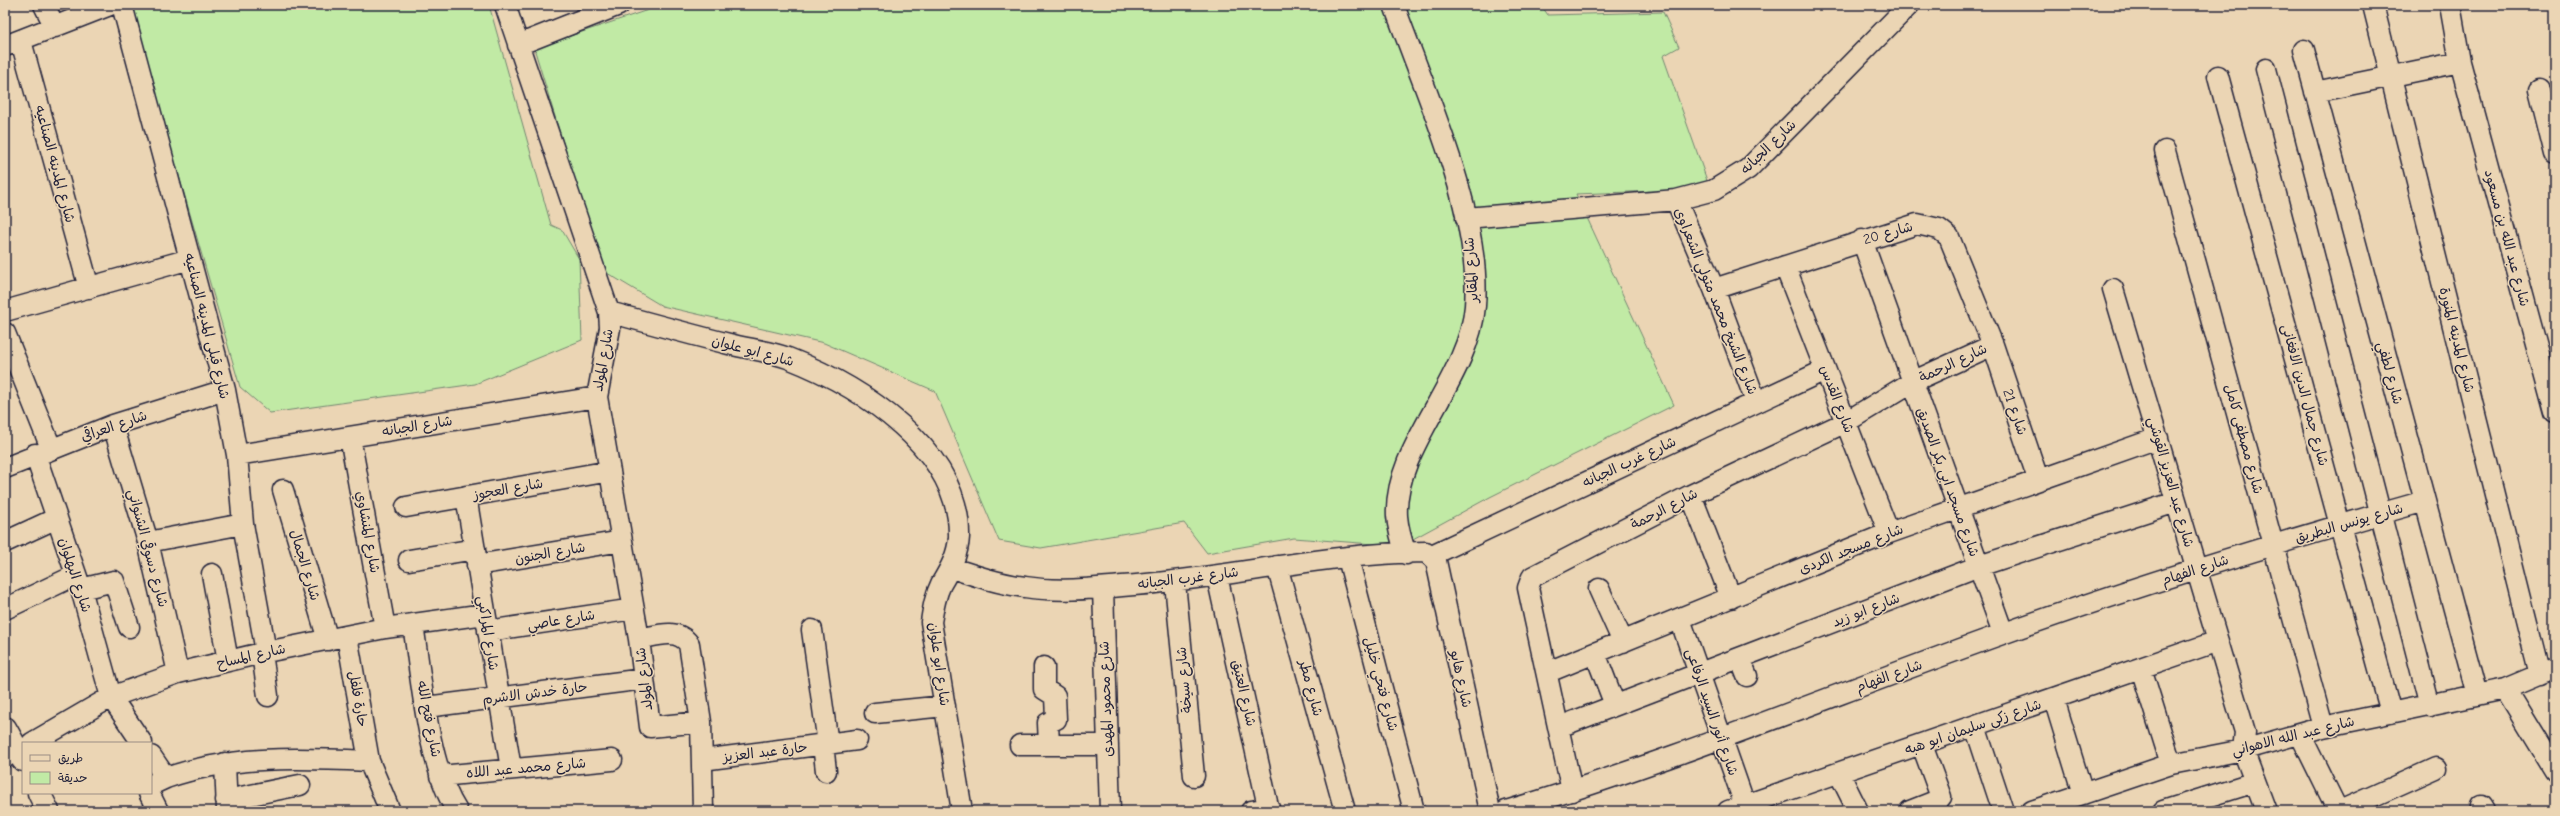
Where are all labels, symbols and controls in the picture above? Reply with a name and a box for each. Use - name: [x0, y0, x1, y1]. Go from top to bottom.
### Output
- street label: شارع المدينه الصناعيه: [30, 103, 79, 225]
- street label: شارع الجبانه: [1736, 116, 1800, 179]
- street label: شارع عبد الله بن مسعود: [2480, 168, 2533, 309]
- street label: شارع الشيخ محمد متولي الشعراوى: [1667, 205, 1761, 398]
- street label: شارع 20: [1861, 218, 1915, 249]
- street label: شارع المقابر: [1460, 236, 1483, 304]
- street label: شارع قبلى المدينه الصناعيه: [180, 251, 233, 401]
- street label: شارع المدينه المنورة: [2435, 285, 2478, 395]
- street label: شارع جمال الدين الافغانى: [2277, 322, 2332, 468]
- street label: شارع المولد: [589, 327, 618, 393]
- street label: شارع ابو علوان: [710, 332, 796, 371]
- street label: شارع الرحمة: [1916, 340, 1990, 387]
- street label: شارع لطفي: [2370, 340, 2407, 407]
- street label: شارع القدس: [1815, 363, 1858, 436]
- street label: شارع مصطفى كامل: [2220, 382, 2267, 496]
- street label: شارع 21: [1998, 387, 2031, 438]
- street label: شارع مسجد ابى بكر الصديق: [1912, 405, 1983, 559]
- street label: شارع العراقي: [79, 407, 150, 447]
- street label: شارع الجبانه: [380, 412, 454, 441]
- street label: شارع عبد العزيز القوشي: [2140, 415, 2198, 550]
- street label: شارع غرب الجبانه: [1579, 433, 1679, 492]
- street label: شارع العجوز: [471, 474, 544, 505]
- street label: شارع الرحمة: [1628, 485, 1701, 534]
- street label: شارع دسوقي الشنواني: [120, 487, 172, 610]
- street label: شارع المنشاوي: [350, 490, 384, 575]
- street label: شارع يونس البطريق: [2293, 499, 2405, 548]
- street label: شارع مسجد الكردى: [1796, 520, 1906, 579]
- street label: شارع الجمال: [285, 528, 324, 603]
- street label: شارع البهلوان: [54, 535, 95, 615]
- street label: شارع الجنون: [513, 538, 587, 569]
- street label: شارع الفهام: [2159, 551, 2232, 592]
- street label: شارع غرب الجبانه: [1136, 563, 1240, 594]
- street label: شارع ابو زيد: [1830, 589, 1903, 632]
- street label: شارع المراكبي: [470, 594, 502, 672]
- street label: شارع عاصي: [526, 606, 597, 638]
- street label: شارع ابو علوان: [924, 621, 953, 707]
- street label: شارع فتحي خليل: [1356, 635, 1402, 734]
- street label: شارع المساح: [215, 640, 287, 673]
- street label: شارع محمود المهدى: [1095, 641, 1118, 757]
- street label: شارع المولد: [632, 646, 657, 711]
- street label: شارع سيخة: [1173, 646, 1196, 714]
- street label: شارع أنور السيد الرفاعى: [1681, 646, 1742, 778]
- street label: شارع هابو: [1445, 648, 1475, 709]
- street label: شارع الفهام: [1853, 656, 1926, 699]
- street label: شارع مطر: [1294, 657, 1327, 718]
- street label: شارع العتيق: [1227, 658, 1260, 728]
- street label: حارة فلفل: [345, 669, 371, 729]
- street label: حارة خدش الاشرم: [482, 678, 589, 710]
- street label: شارع فتح الله: [412, 679, 445, 759]
- street label: شارع زكى سليمان ابو هبه: [1902, 696, 2044, 759]
- street label: شارع عبد الله الاهواني: [2230, 713, 2357, 763]
- street label: حارة عبد العزيز: [721, 738, 808, 766]
- legend: [22, 742, 152, 794]
- text: طريق: [58, 751, 83, 765]
- street label: شارع محمد عبد اللاه: [465, 754, 587, 783]
- text: حديقة: [58, 771, 87, 785]

